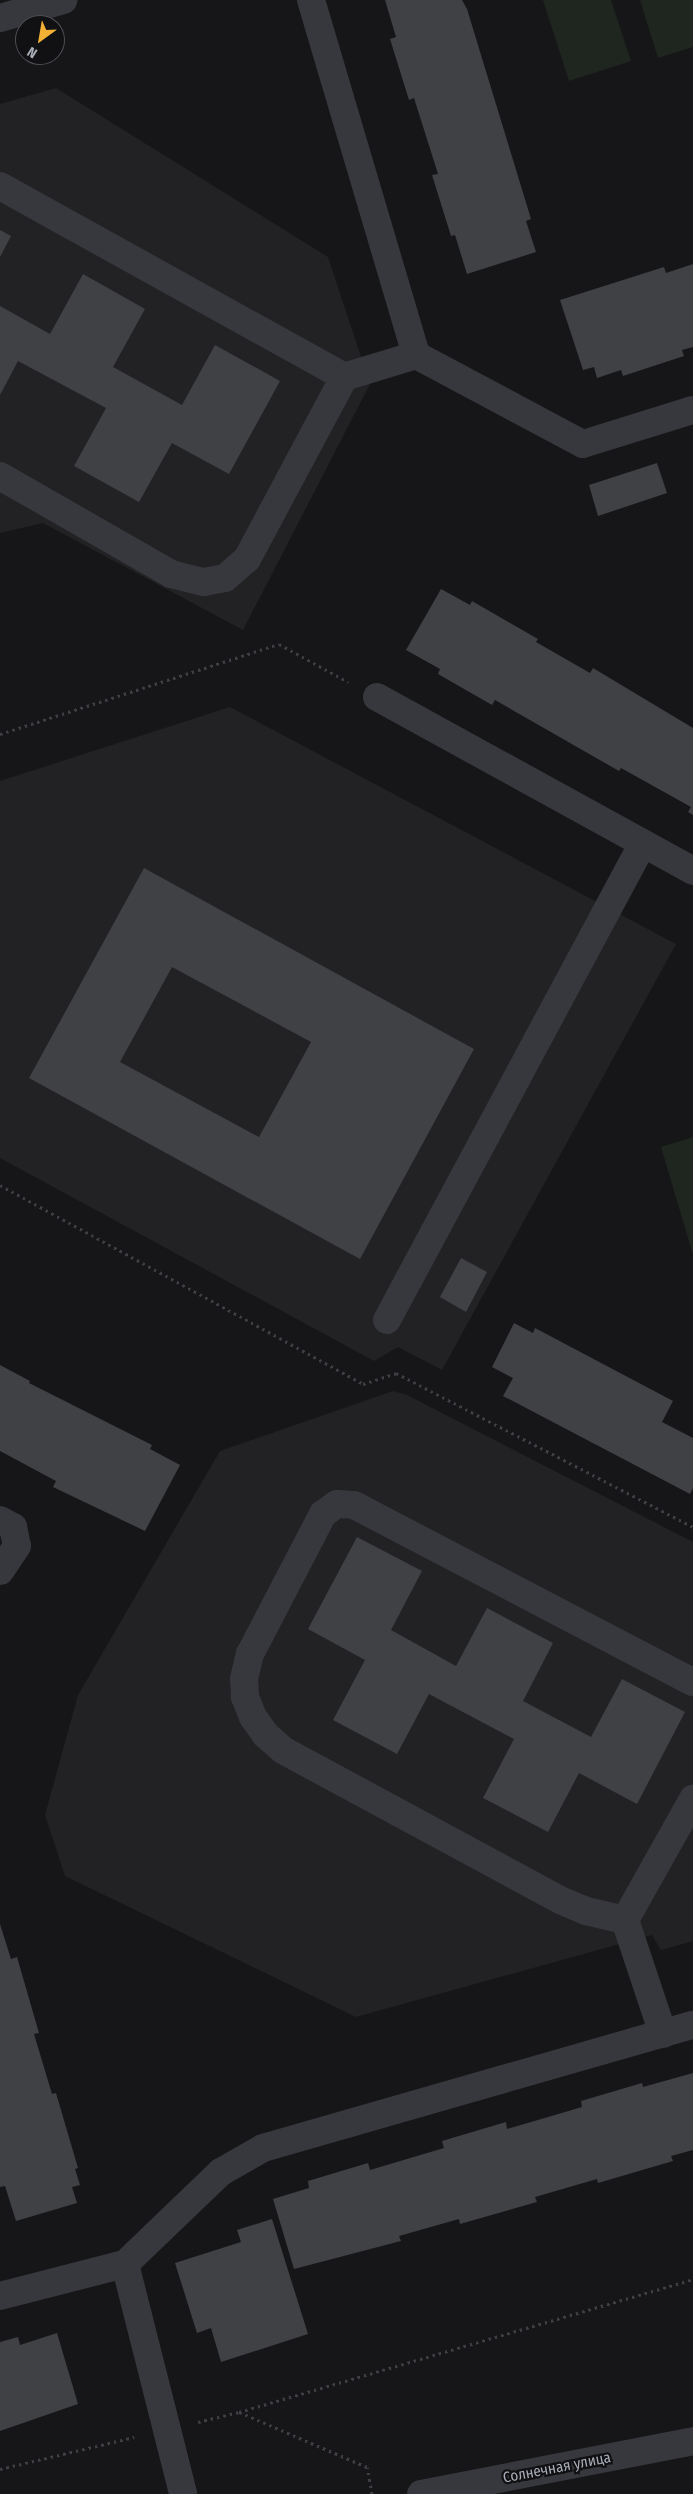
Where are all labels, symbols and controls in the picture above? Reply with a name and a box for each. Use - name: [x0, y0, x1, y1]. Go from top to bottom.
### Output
- north arrow: [15, 15, 65, 65]
- text: N: [24, 43, 40, 62]
- street label: Солнечная улица: [502, 2449, 612, 2487]

